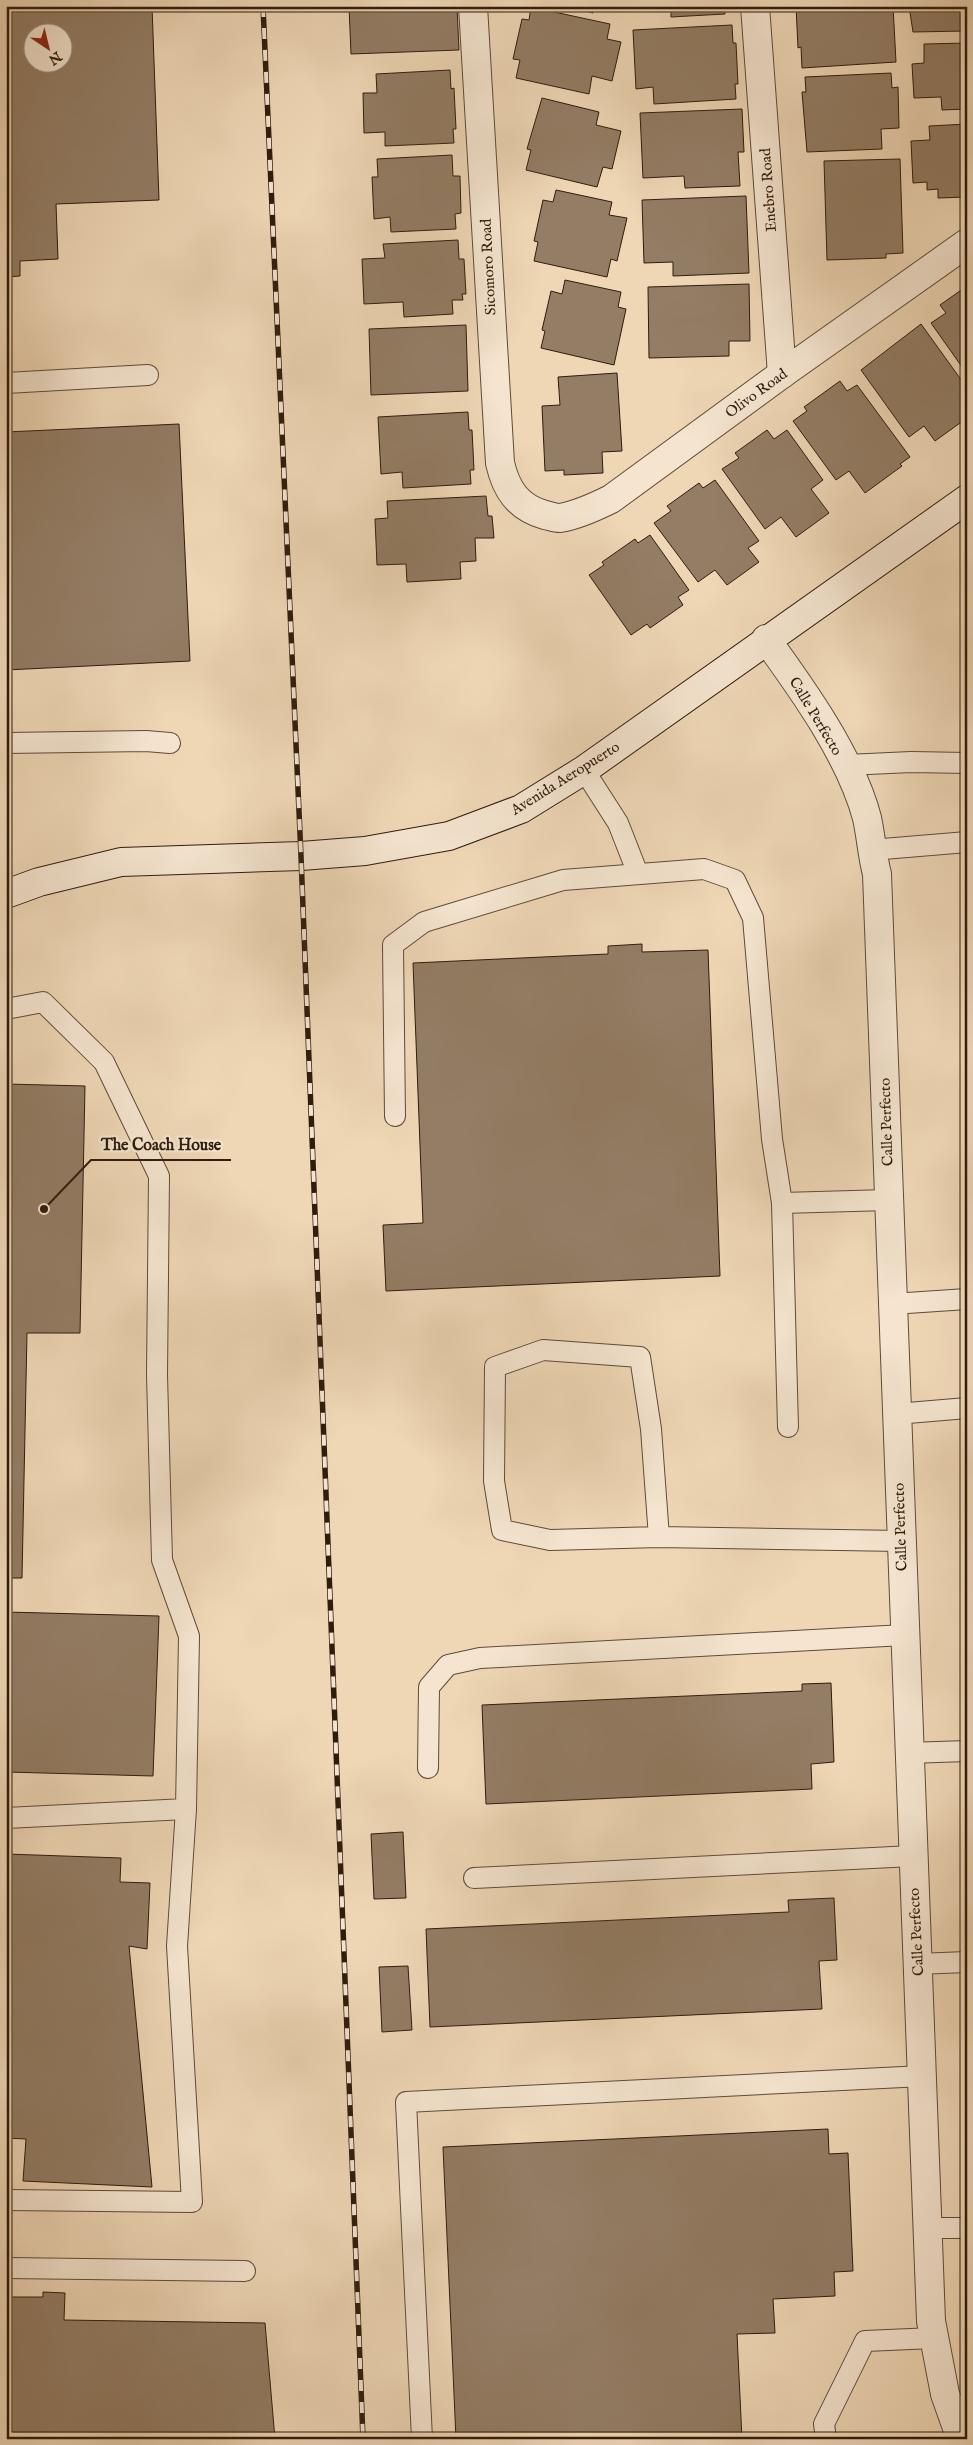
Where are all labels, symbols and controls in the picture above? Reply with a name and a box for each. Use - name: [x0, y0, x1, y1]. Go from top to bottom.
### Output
- north arrow: [22, 22, 72, 72]
- text: N: [45, 46, 66, 69]
- street label: Enebro Road: [756, 146, 781, 233]
- street label: Sicomoro Road: [476, 217, 501, 316]
- street label: Olivo Road: [721, 364, 792, 422]
- street label: Calle Perfecto: [785, 674, 846, 759]
- street label: Avenida Aeropuerto: [506, 737, 623, 820]
- street label: Calle Perfecto: [875, 1078, 898, 1166]
- callout: The Coach House: [91, 1129, 231, 1160]
- text: The Coach House: [100, 1136, 222, 1156]
- street label: Calle Perfecto: [889, 1483, 912, 1571]
- street label: Calle Perfecto: [905, 1887, 928, 1977]

